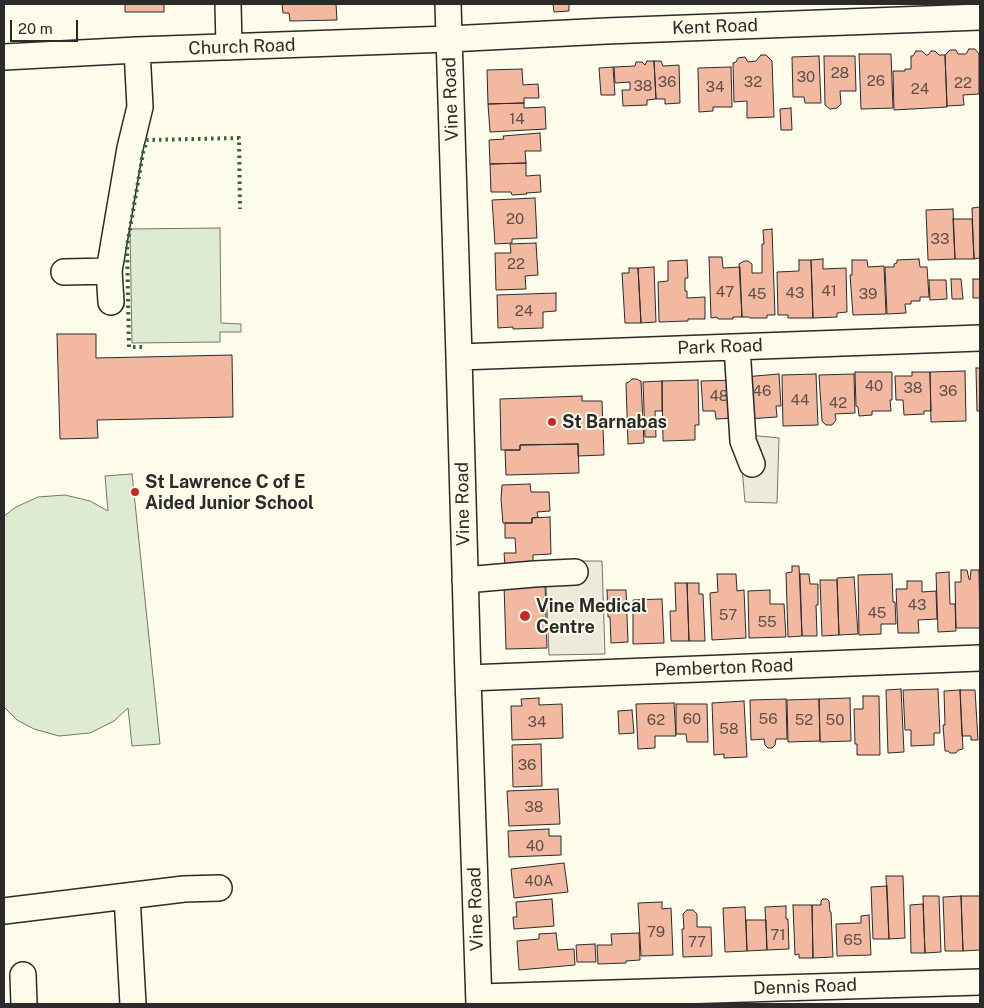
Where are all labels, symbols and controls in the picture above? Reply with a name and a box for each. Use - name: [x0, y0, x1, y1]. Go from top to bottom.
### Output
- scale bar: [12, 10, 80, 42]
- street label: Kent Road: [672, 15, 758, 39]
- text: 20 m: [18, 20, 53, 37]
- street label: Church Road: [188, 34, 296, 60]
- street label: Vine Road: [439, 57, 463, 141]
- house number: 28: [831, 64, 849, 82]
- house number: 30: [797, 68, 815, 86]
- house number: 26: [867, 72, 885, 90]
- house number: 36: [658, 73, 676, 91]
- house number: 32: [744, 73, 762, 91]
- house number: 22: [954, 74, 972, 92]
- house number: 38: [633, 77, 653, 95]
- house number: 34: [706, 78, 724, 96]
- house number: 24: [911, 80, 929, 98]
- house number: 14: [509, 110, 525, 128]
- house number: 20: [506, 210, 524, 228]
- house number: 33: [931, 230, 949, 248]
- house number: 22: [507, 255, 525, 273]
- house number: 41: [821, 282, 837, 300]
- house number: 47: [716, 283, 734, 301]
- house number: 43: [786, 284, 804, 302]
- house number: 45: [748, 285, 766, 303]
- house number: 39: [859, 285, 877, 303]
- house number: 24: [515, 302, 533, 320]
- street label: Park Road: [677, 335, 763, 359]
- house number: 40: [865, 377, 883, 395]
- house number: 38: [903, 379, 923, 397]
- house number: 46: [753, 382, 771, 400]
- house number: 36: [939, 382, 957, 400]
- house number: 48: [709, 387, 729, 405]
- house number: 44: [791, 391, 809, 409]
- house number: 42: [829, 394, 847, 412]
- place label: St Barnabas: [562, 411, 667, 433]
- marker: St Barnabas: [546, 416, 558, 428]
- street label: Vine Road: [451, 462, 475, 546]
- place label: St Lawrence C of E Aided Junior School: [145, 471, 314, 514]
- marker: St Lawrence C of E Aided Junior School: [129, 486, 141, 498]
- place label: Vine Medical Centre: [536, 595, 647, 638]
- house number: 43: [908, 596, 926, 614]
- house number: 45: [868, 604, 886, 622]
- house number: 57: [719, 606, 737, 624]
- marker: Vine Medical Centre: [518, 609, 532, 623]
- house number: 55: [757, 613, 777, 631]
- street label: Pemberton Road: [654, 655, 794, 681]
- house number: 60: [683, 710, 701, 728]
- house number: 56: [759, 710, 777, 728]
- house number: 62: [647, 711, 665, 729]
- house number: 52: [795, 711, 813, 729]
- house number: 50: [826, 711, 844, 729]
- house number: 34: [528, 713, 546, 731]
- house number: 58: [719, 720, 739, 738]
- house number: 36: [518, 756, 536, 774]
- house number: 38: [524, 798, 544, 816]
- house number: 40: [526, 837, 544, 855]
- street label: Vine Road: [464, 867, 488, 951]
- house number: 40A: [524, 872, 554, 890]
- house number: 79: [647, 923, 665, 941]
- house number: 71: [770, 926, 786, 944]
- house number: 65: [844, 931, 862, 949]
- house number: 77: [688, 933, 706, 951]
- street label: Dennis Road: [753, 974, 857, 1000]

